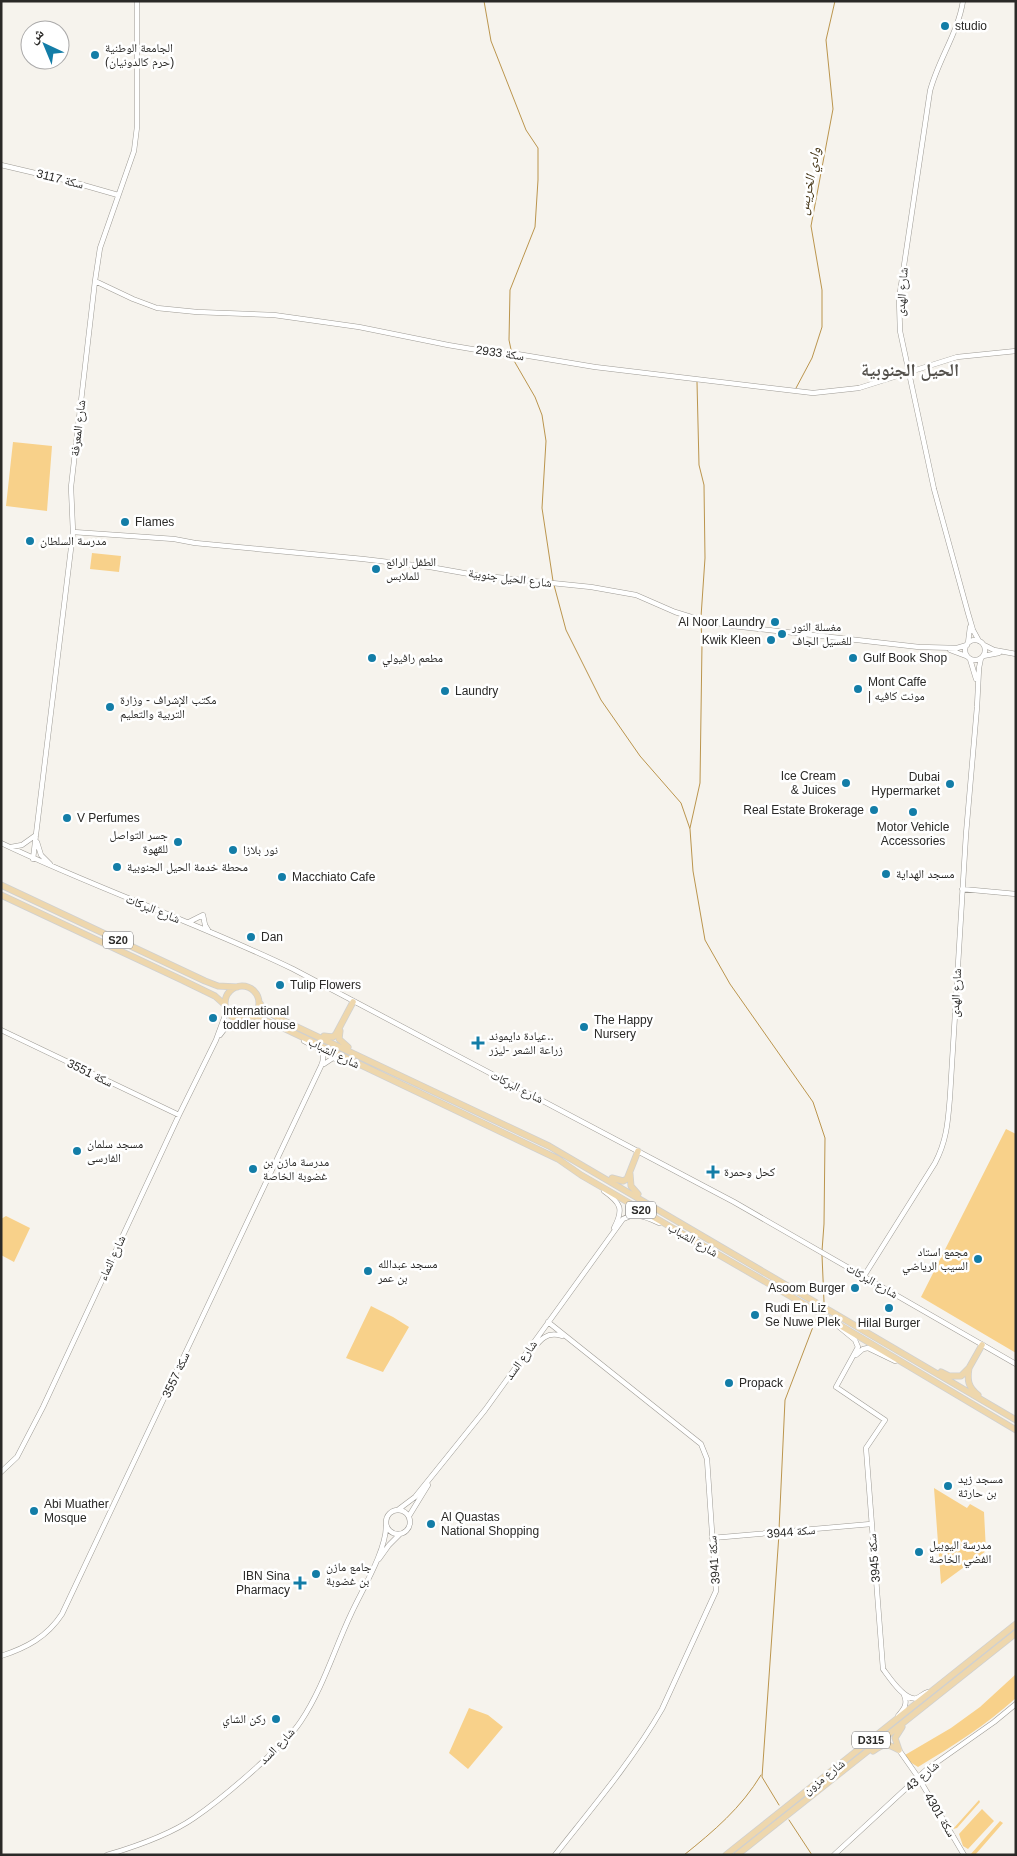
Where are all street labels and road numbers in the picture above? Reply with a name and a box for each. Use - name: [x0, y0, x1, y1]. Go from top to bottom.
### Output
- street label: سكة 3117: [35, 166, 85, 192]
- street label: شارع الهدى: [893, 267, 912, 317]
- street label: سكة 2933: [475, 343, 525, 363]
- street label: شارع المعرفة: [68, 399, 89, 457]
- street label: شارع الحيل جنوبية: [467, 566, 553, 591]
- street label: شارع البركات: [123, 892, 182, 927]
- road number: S20: [103, 932, 133, 948]
- street label: شارع الهدى: [948, 968, 965, 1018]
- street label: شارع الشباب: [306, 1035, 362, 1072]
- street label: سكة 3551: [65, 1056, 115, 1090]
- street label: شارع البركات: [488, 1068, 546, 1107]
- road number: S20: [626, 1202, 656, 1218]
- street label: شارع الشباب: [665, 1220, 721, 1261]
- street label: شارع النماء: [95, 1233, 129, 1283]
- street label: شارع البركات: [843, 1261, 900, 1302]
- street label: شارع السد: [502, 1338, 541, 1383]
- street label: سكة 3557: [159, 1350, 193, 1400]
- street label: سكة 3944: [766, 1523, 816, 1541]
- street label: سكة 3945: [865, 1533, 883, 1583]
- street label: سكة 3941: [705, 1535, 723, 1585]
- street label: شارع السد: [256, 1725, 299, 1768]
- road number: D315: [852, 1732, 890, 1748]
- street label: شارع مزون: [800, 1756, 848, 1798]
- street label: شارع 43: [902, 1758, 942, 1795]
- street label: سكة 4301: [921, 1790, 959, 1840]

